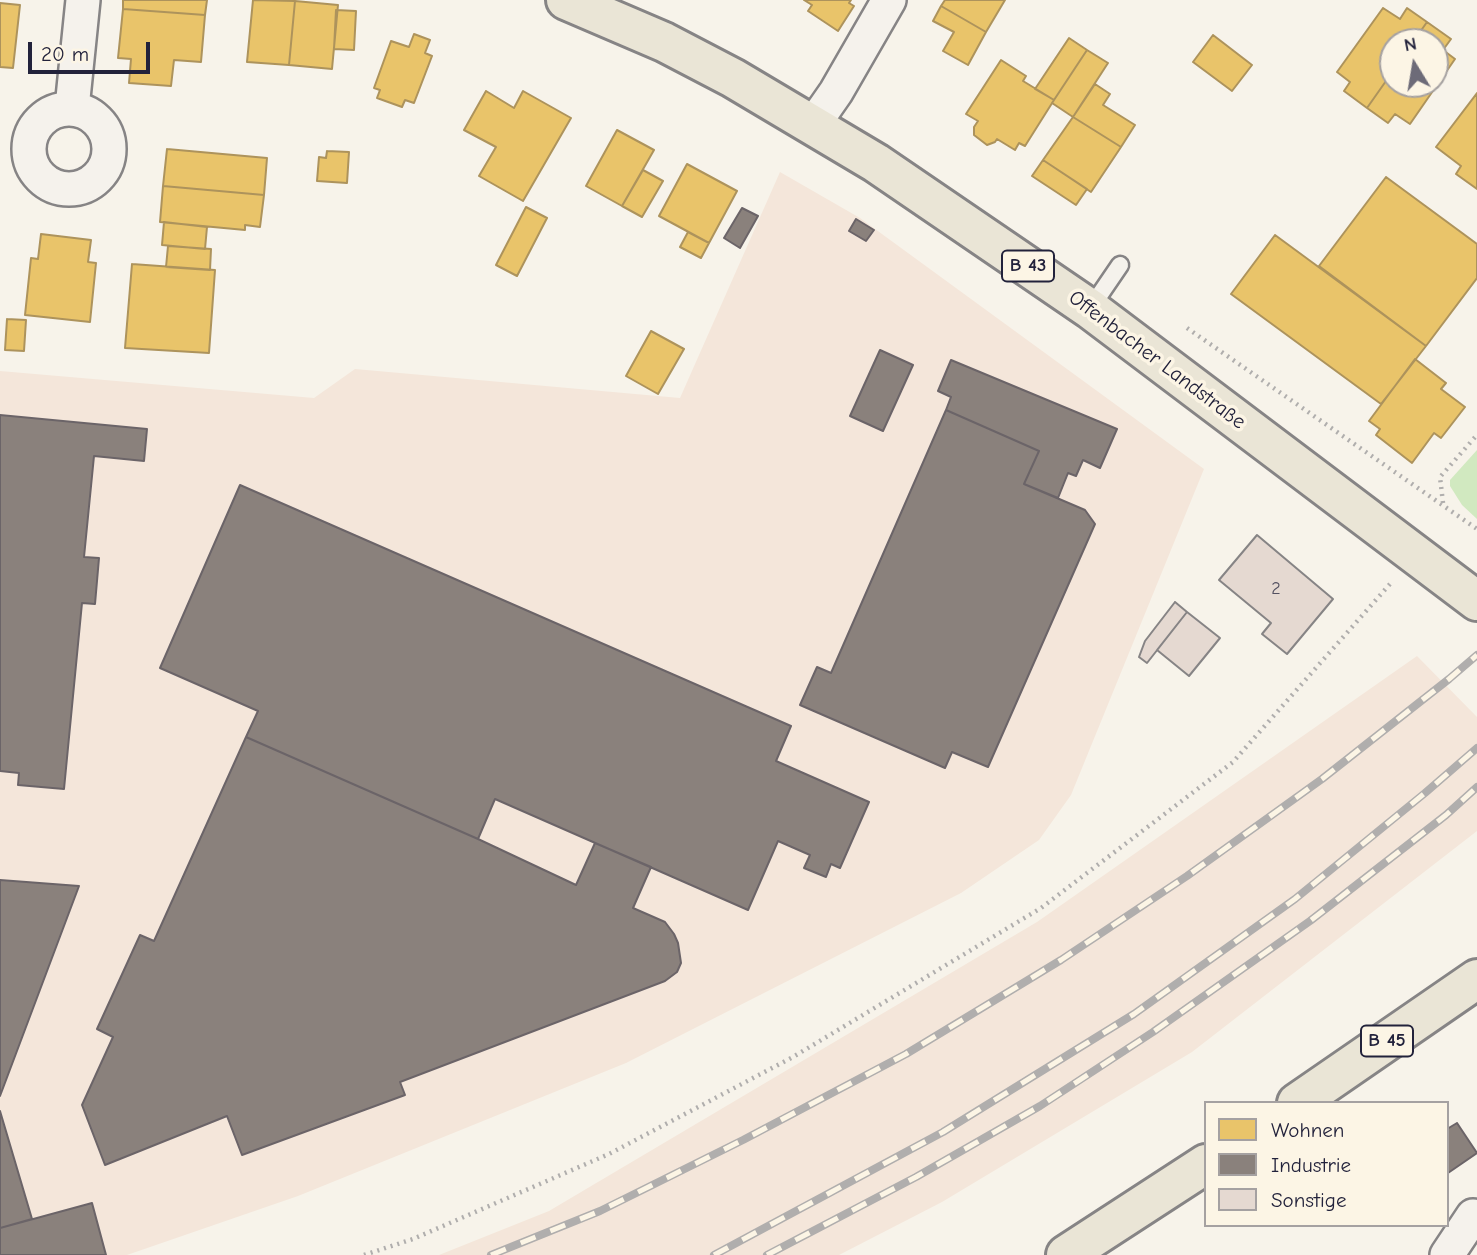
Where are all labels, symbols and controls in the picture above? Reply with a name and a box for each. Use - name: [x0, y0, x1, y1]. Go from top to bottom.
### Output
- scale bar: [32, 28, 154, 72]
- north arrow: [1379, 28, 1449, 98]
- text: N: [1402, 32, 1419, 56]
- text: 20 m: [41, 42, 89, 66]
- road number: B 43: [1002, 250, 1054, 282]
- street label: Offenbacher Landstraße: [1064, 285, 1250, 435]
- house number: 2: [1271, 578, 1281, 600]
- road number: B 45: [1361, 1026, 1413, 1056]
- legend: [1204, 1101, 1449, 1227]
- text: Wohnen: [1271, 1118, 1344, 1142]
- text: Industrie: [1271, 1153, 1351, 1177]
- text: Sonstige: [1271, 1188, 1346, 1212]

